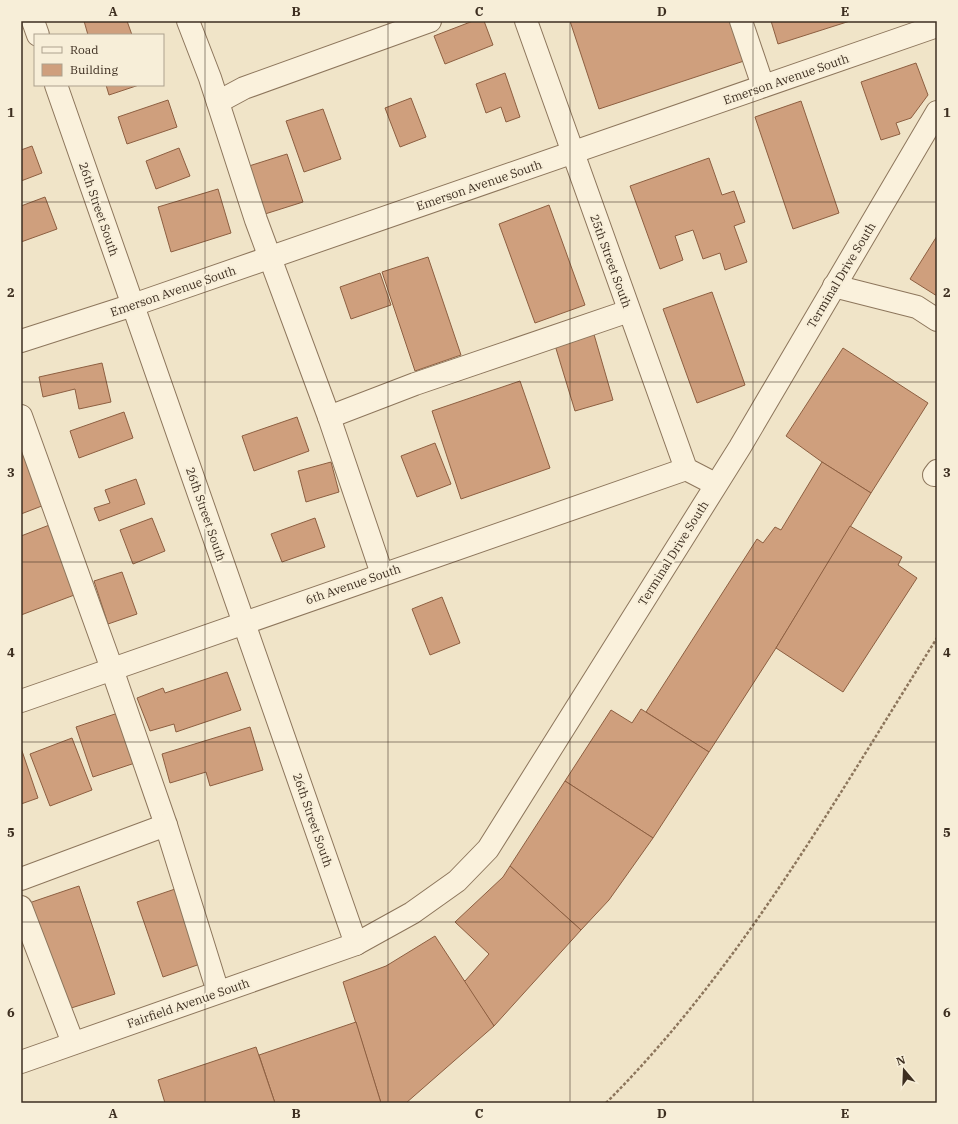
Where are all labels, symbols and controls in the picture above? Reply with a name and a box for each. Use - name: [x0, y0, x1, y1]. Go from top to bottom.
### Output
- text: A: [108, 3, 118, 20]
- text: B: [291, 3, 301, 20]
- text: C: [475, 3, 484, 20]
- text: D: [657, 3, 667, 20]
- text: E: [841, 3, 849, 20]
- legend: [34, 34, 164, 86]
- text: Road: [70, 42, 99, 57]
- street label: Emerson Avenue South: [721, 50, 851, 108]
- text: Building: [70, 62, 118, 77]
- text: 1: [7, 104, 15, 121]
- text: 1: [943, 104, 951, 121]
- street label: Emerson Avenue South: [414, 156, 544, 214]
- street label: 26th Street South: [76, 160, 122, 258]
- street label: 25th Street South: [587, 212, 635, 310]
- street label: Terminal Drive South: [803, 219, 879, 331]
- street label: Emerson Avenue South: [108, 262, 238, 320]
- text: 2: [7, 284, 15, 301]
- text: 2: [943, 284, 951, 301]
- text: 3: [7, 464, 15, 481]
- text: 3: [943, 464, 951, 481]
- street label: 26th Street South: [183, 465, 229, 563]
- street label: Terminal Drive South: [635, 497, 712, 608]
- street label: 6th Avenue South: [303, 561, 403, 607]
- text: 4: [7, 644, 15, 661]
- text: 4: [943, 644, 951, 661]
- street label: 26th Street South: [290, 771, 336, 869]
- text: 5: [7, 824, 15, 841]
- text: 5: [943, 824, 951, 841]
- street label: Fairfield Avenue South: [125, 975, 252, 1031]
- text: 6: [7, 1004, 15, 1021]
- text: 6: [943, 1004, 951, 1021]
- north arrow: [884, 1050, 924, 1090]
- text: N: [894, 1052, 907, 1069]
- text: A: [108, 1105, 118, 1122]
- text: B: [291, 1105, 301, 1122]
- text: C: [475, 1105, 484, 1122]
- text: D: [657, 1105, 667, 1122]
- text: E: [841, 1105, 849, 1122]

